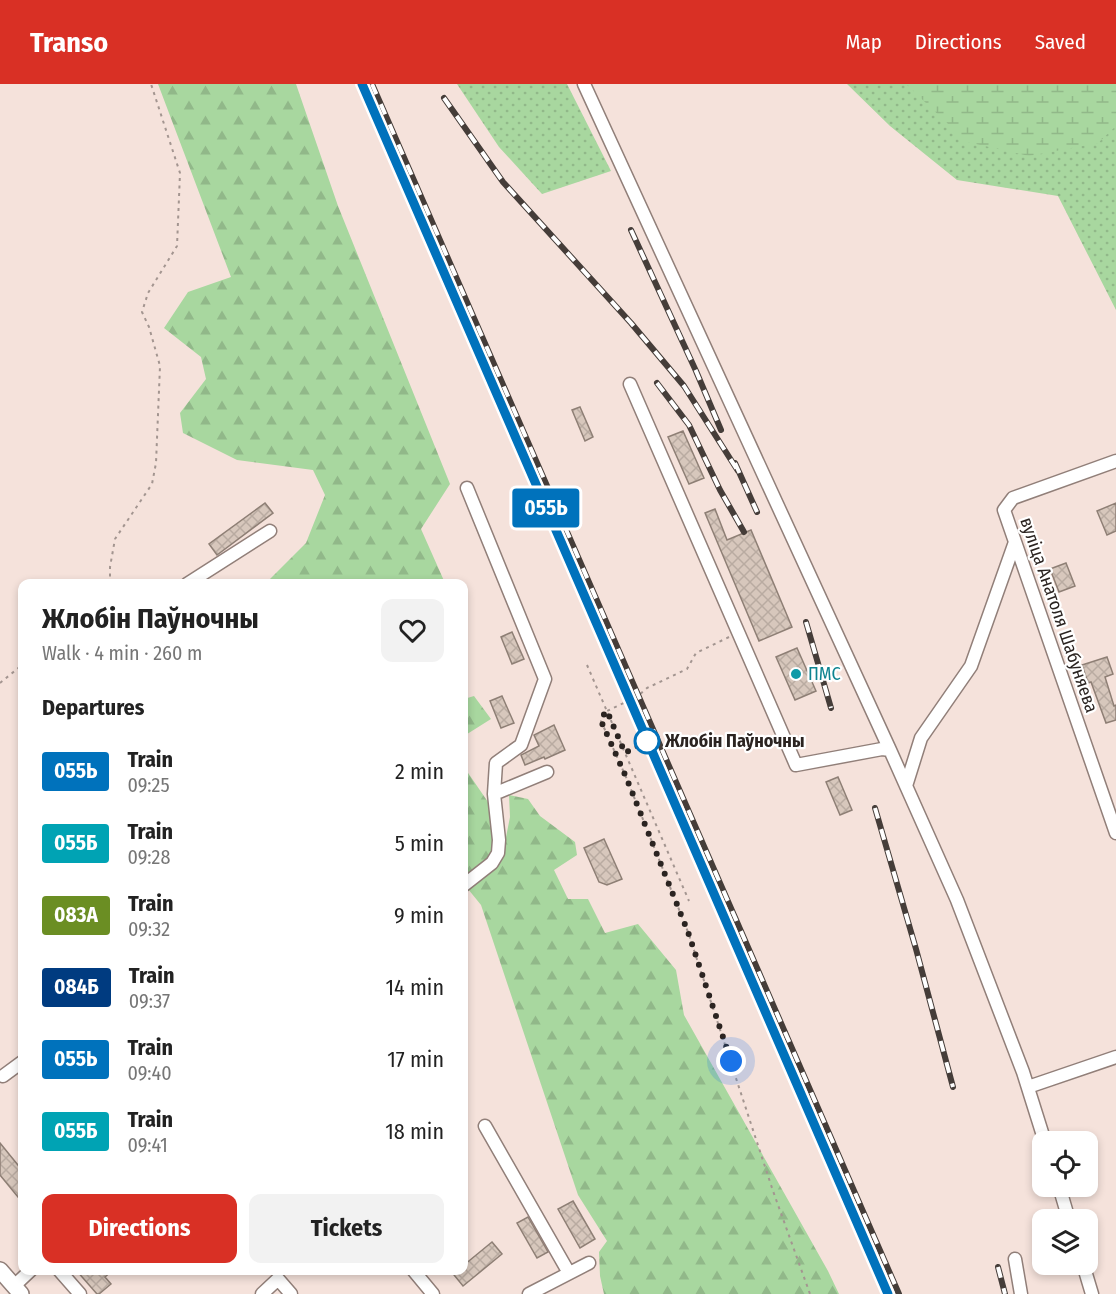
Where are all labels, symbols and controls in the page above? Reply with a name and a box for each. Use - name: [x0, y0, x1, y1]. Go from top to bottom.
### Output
- text: Transo: [30, 26, 108, 59]
- text: Map: [845, 29, 882, 55]
- text: Directions: [915, 29, 1002, 55]
- text: Saved: [1035, 29, 1086, 55]
- line badge: 055Ь: [504, 488, 588, 528]
- text: 055Ь: [524, 495, 568, 521]
- street label: вуліца Анатоля Шабуняева: [1015, 514, 1103, 716]
- button: heart: [381, 599, 444, 662]
- text: Жлобін Паўночны: [42, 602, 259, 635]
- text: Walk · 4 min · 260 m: [42, 641, 202, 665]
- place label: ПМС: [808, 663, 841, 685]
- marker: ПМС: [789, 667, 803, 681]
- text: Departures: [42, 694, 144, 721]
- marker: Жлобін Паўночны: [634, 728, 660, 754]
- place label: Жлобін Паўночны: [664, 730, 804, 752]
- text: Train: [127, 746, 173, 773]
- text: 055Ь: [54, 758, 97, 784]
- text: 2 min: [395, 758, 444, 785]
- text: 09:25: [127, 773, 170, 797]
- text: Train: [127, 818, 173, 845]
- text: 055Б: [54, 830, 97, 856]
- text: 5 min: [395, 830, 444, 857]
- text: 09:28: [127, 845, 170, 869]
- text: Train: [128, 890, 174, 917]
- text: 083А: [54, 902, 98, 928]
- text: 9 min: [394, 902, 444, 929]
- text: 09:32: [128, 917, 170, 941]
- text: Train: [129, 962, 174, 989]
- text: 084Б: [54, 974, 99, 1000]
- text: 14 min: [386, 974, 444, 1001]
- text: 09:37: [129, 989, 170, 1013]
- text: Train: [127, 1034, 173, 1061]
- text: 055Ь: [54, 1046, 97, 1072]
- text: 17 min: [387, 1046, 444, 1073]
- your location: [716, 1046, 746, 1076]
- text: 09:40: [127, 1061, 172, 1085]
- text: Train: [127, 1106, 173, 1133]
- text: 055Б: [54, 1118, 97, 1144]
- text: 18 min: [385, 1118, 444, 1145]
- map controls: [1032, 1131, 1098, 1275]
- button: locate: [1032, 1131, 1098, 1197]
- text: 09:41: [127, 1133, 168, 1157]
- button: Directions: [42, 1194, 237, 1263]
- button: Tickets: [249, 1194, 444, 1263]
- button: layers: [1032, 1209, 1098, 1275]

